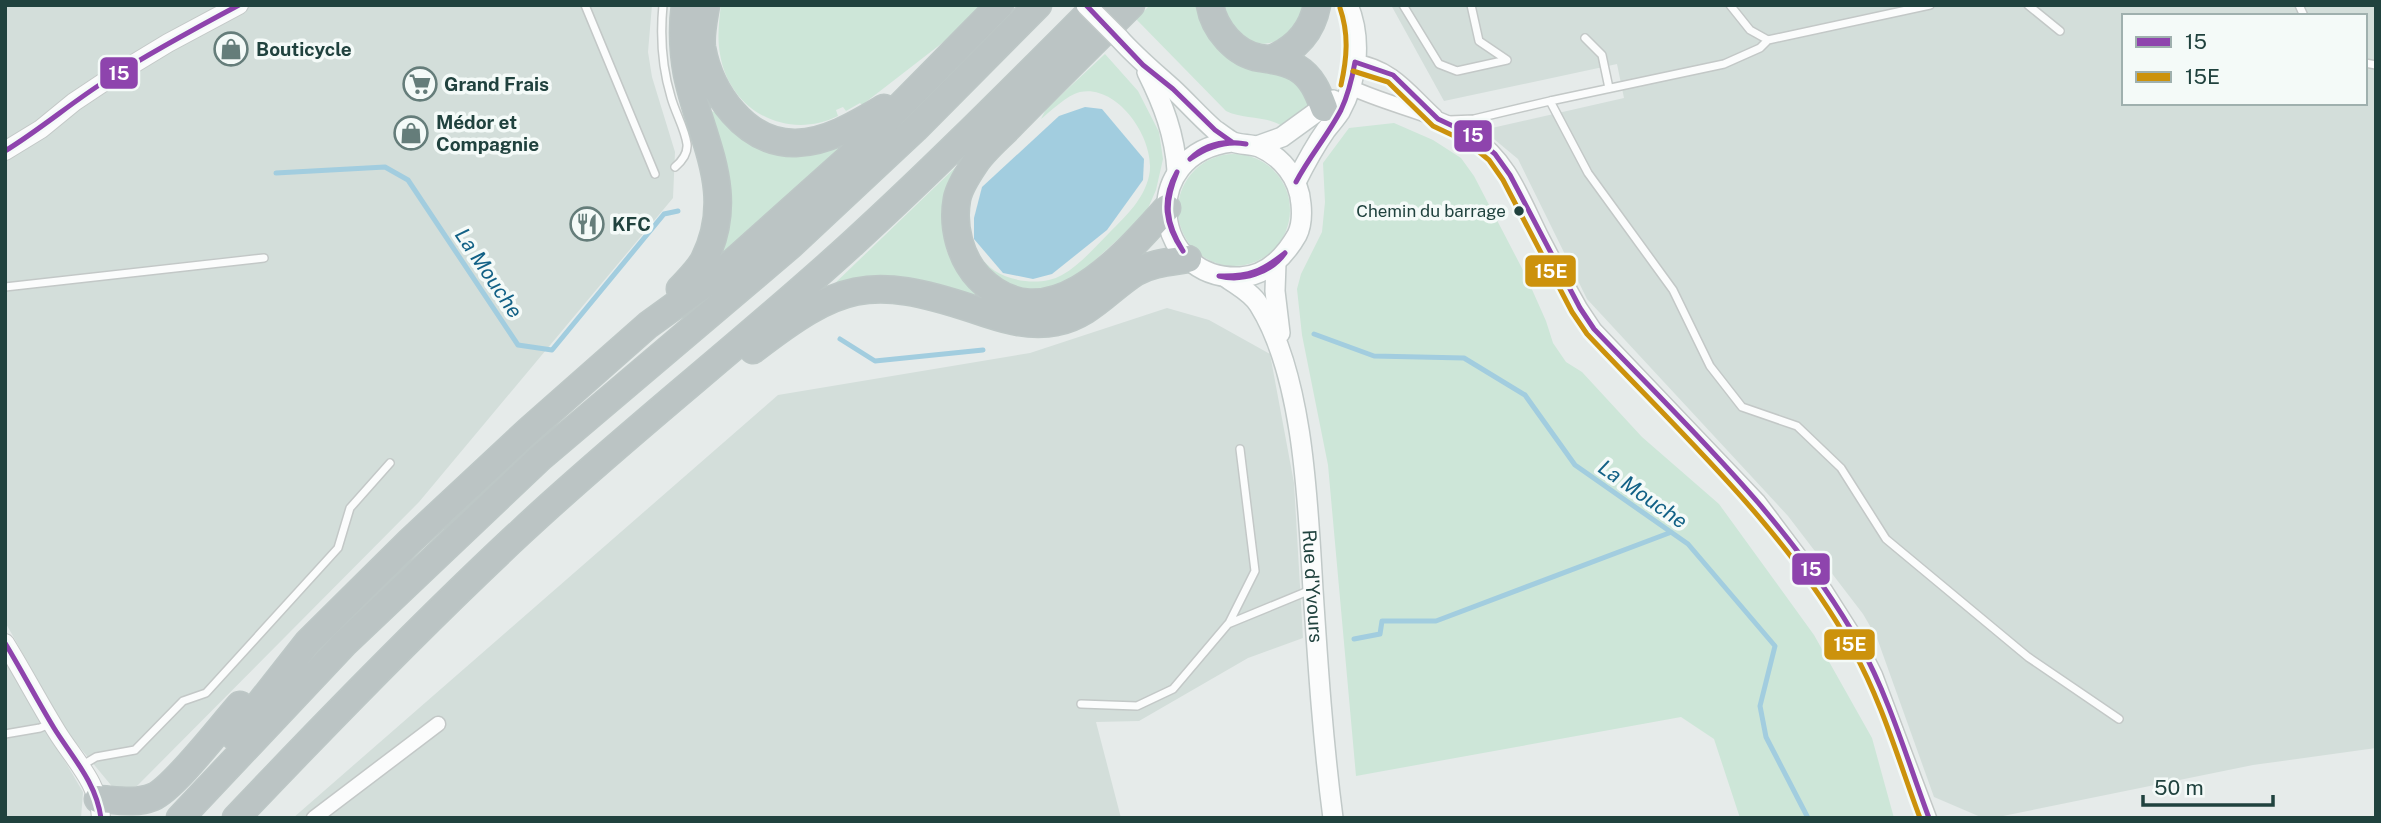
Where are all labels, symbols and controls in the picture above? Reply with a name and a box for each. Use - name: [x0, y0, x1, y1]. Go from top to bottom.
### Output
- legend: [2122, 14, 2367, 105]
- text: 15: [2185, 29, 2207, 54]
- shop icon: Bouticycle: [212, 30, 250, 68]
- place label: Bouticycle: [256, 38, 352, 60]
- line badge: 15: [99, 56, 139, 90]
- text: 15: [109, 62, 129, 84]
- text: 15E: [2185, 64, 2220, 89]
- supermarket icon: Grand Frais: [401, 65, 439, 103]
- place label: Grand Frais: [444, 73, 549, 95]
- place label: Médor et Compagnie: [436, 111, 539, 155]
- shop icon: Médor et Compagnie: [392, 114, 430, 152]
- line badge: 15: [1453, 119, 1493, 153]
- text: 15: [1463, 124, 1483, 146]
- place label: Chemin du barrage: [1356, 201, 1506, 221]
- marker: Chemin du barrage: [1512, 204, 1526, 218]
- restaurant icon: KFC: [568, 205, 606, 243]
- place label: KFC: [612, 213, 651, 235]
- water label: La Mouche: [450, 223, 528, 323]
- line badge: 15E: [1524, 254, 1577, 288]
- text: 15E: [1534, 260, 1568, 282]
- water label: La Mouche: [1594, 454, 1692, 534]
- street label: Rue d'Yvours: [1298, 529, 1328, 644]
- line badge: 15: [1791, 552, 1831, 586]
- text: 15: [1801, 558, 1821, 580]
- line badge: 15E: [1823, 628, 1876, 661]
- text: 15E: [1833, 633, 1867, 655]
- scale bar: [2143, 764, 2272, 808]
- text: 50 m: [2154, 775, 2204, 800]

